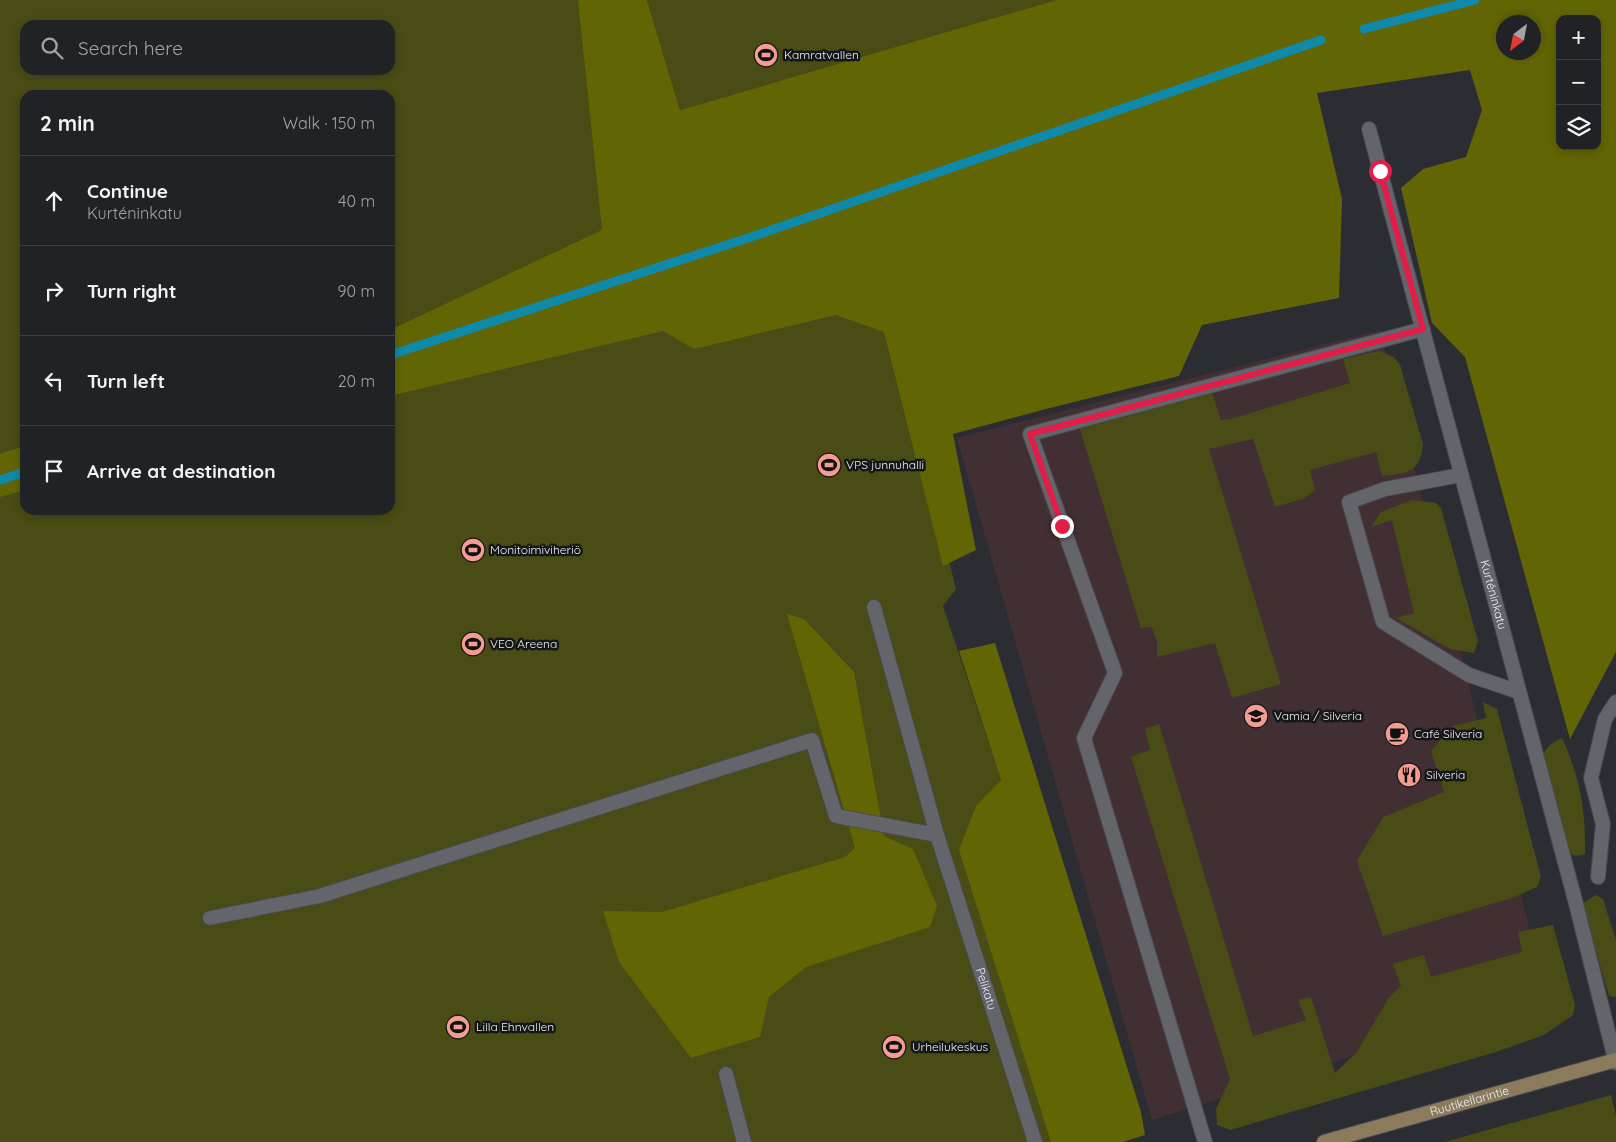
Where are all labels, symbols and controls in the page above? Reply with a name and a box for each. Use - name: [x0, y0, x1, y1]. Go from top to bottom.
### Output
- north arrow: [1496, 15, 1541, 60]
- map controls: [1556, 15, 1601, 150]
- button: +: [1556, 15, 1601, 60]
- search box: [20, 20, 395, 75]
- icon: search: [38, 34, 66, 62]
- text: Search here: [78, 36, 183, 60]
- sports icon: Kamratvallen: [753, 42, 779, 68]
- place label: Kamratvallen: [784, 47, 859, 62]
- button: −: [1556, 60, 1601, 105]
- button: layers: [1556, 105, 1601, 150]
- text: 2 min: [40, 110, 95, 136]
- text: Walk · 150 m: [283, 113, 375, 133]
- route start: [1369, 160, 1392, 183]
- text: Continue: [87, 179, 168, 203]
- icon: ahead: [40, 187, 68, 215]
- text: 40 m: [338, 191, 375, 211]
- text: Kurténinkatu: [87, 203, 182, 223]
- icon: right: [40, 277, 68, 305]
- text: Turn right: [87, 279, 176, 303]
- text: 90 m: [338, 281, 375, 301]
- icon: left: [40, 367, 68, 395]
- text: Turn left: [87, 369, 165, 393]
- text: 20 m: [338, 371, 375, 391]
- sports icon: VPS junnuhalli: [816, 452, 842, 478]
- icon: arrive: [40, 457, 68, 485]
- place label: VPS junnuhalli: [846, 457, 924, 472]
- text: Arrive at destination: [87, 459, 276, 483]
- route end: [1051, 515, 1074, 538]
- sports icon: Monitoimiviheriö: [460, 537, 486, 563]
- place label: Monitoimiviheriö: [490, 542, 581, 557]
- street label: Kurténinkatu: [1477, 558, 1510, 631]
- sports icon: VEO Areena: [460, 631, 486, 657]
- place label: VEO Areena: [490, 636, 557, 651]
- school or university icon: Vamia / Silveria: [1243, 703, 1269, 729]
- place label: Vamia / Silveria: [1274, 708, 1362, 723]
- cafe icon: Café Silveria: [1384, 721, 1410, 747]
- place label: Café Silveria: [1414, 726, 1482, 741]
- restaurant icon: Silveria: [1396, 762, 1422, 788]
- place label: Silveria: [1426, 767, 1465, 782]
- street label: Pelikatu: [973, 966, 1000, 1012]
- sports icon: Lilla Ehnvallen: [445, 1014, 471, 1040]
- place label: Lilla Ehnvallen: [476, 1019, 554, 1034]
- sports icon: Urheilukeskus: [881, 1034, 907, 1060]
- place label: Urheilukeskus: [912, 1039, 989, 1054]
- street label: Ruutikellarintie: [1428, 1082, 1511, 1119]

